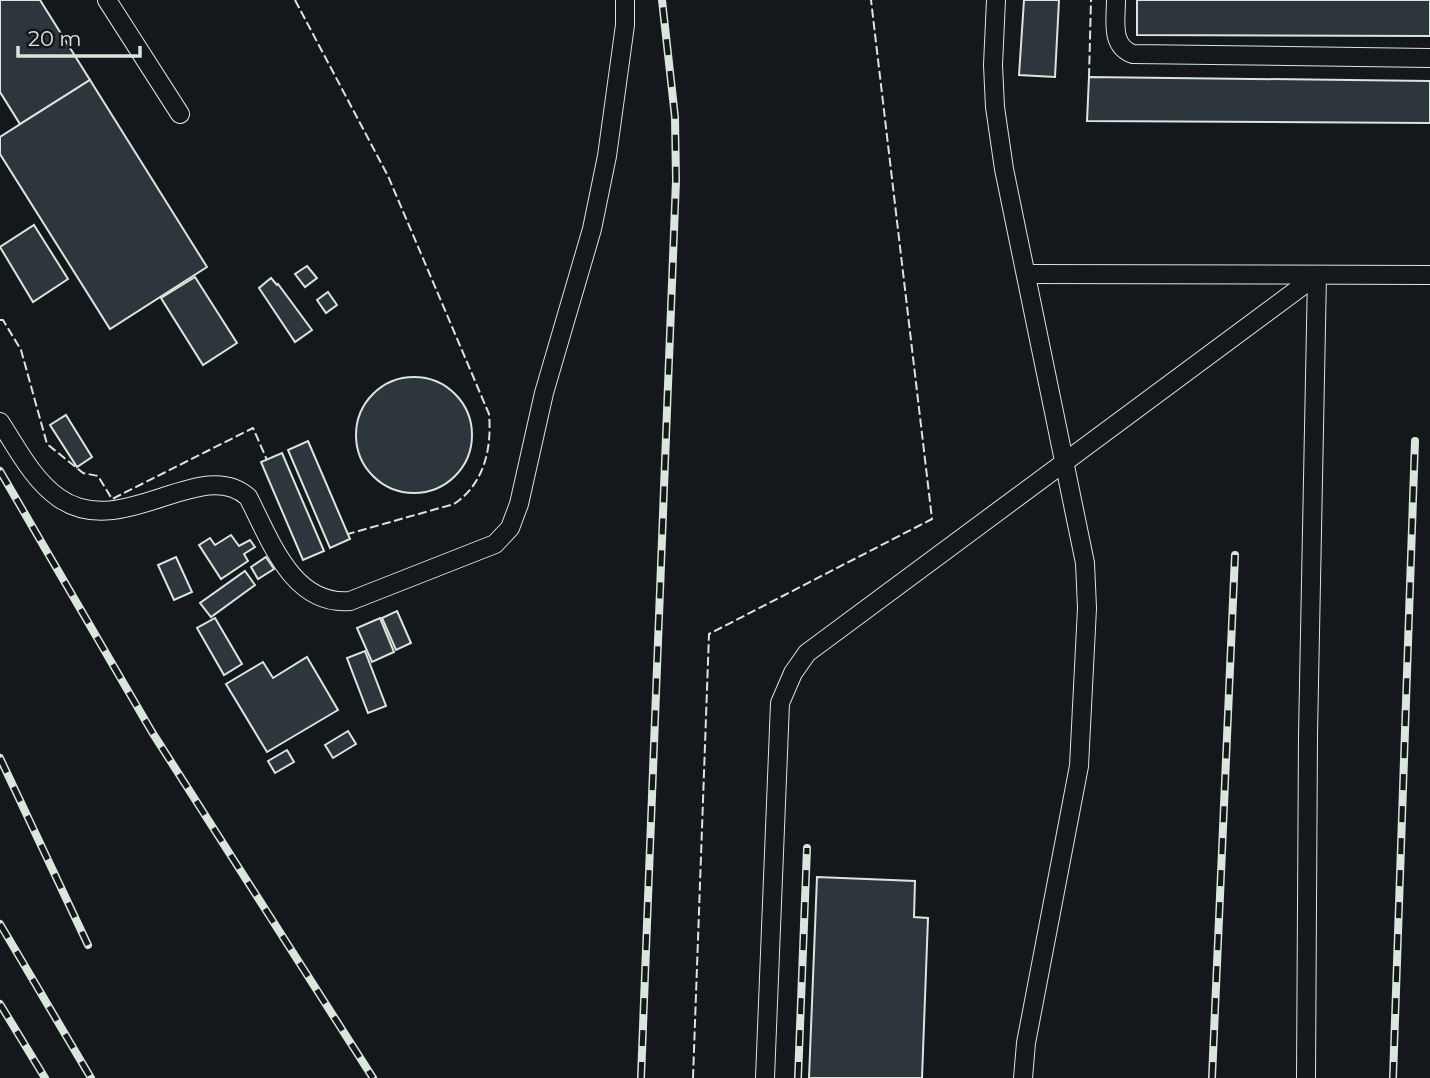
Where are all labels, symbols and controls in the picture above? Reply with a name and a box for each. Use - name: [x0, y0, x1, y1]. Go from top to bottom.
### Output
- scale bar: [18, 14, 140, 58]
- text: 20 m: [28, 26, 82, 51]

